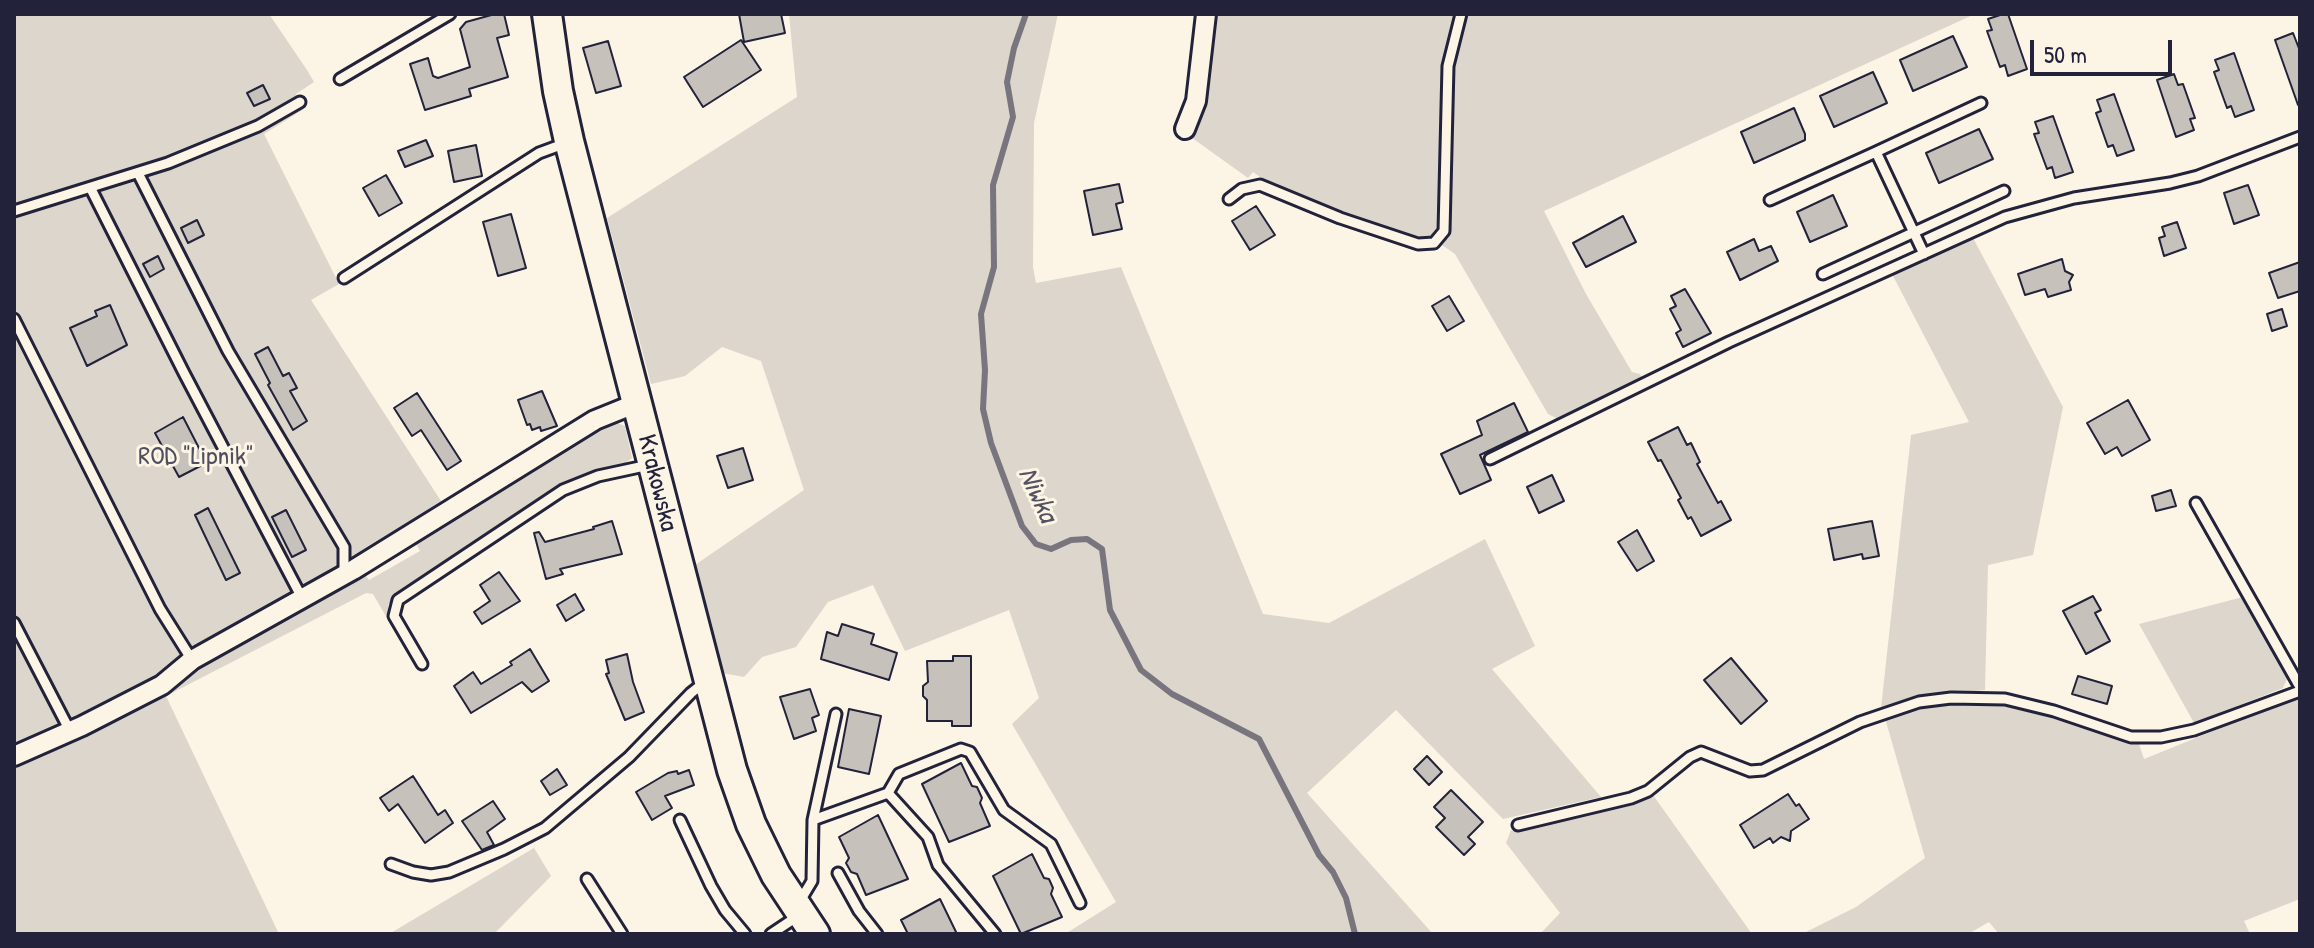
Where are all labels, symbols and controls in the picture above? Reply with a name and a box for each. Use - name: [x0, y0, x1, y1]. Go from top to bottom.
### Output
- scale bar: [2034, 24, 2176, 74]
- text: 50 m: [2044, 38, 2087, 70]
- street label: Krakowska: [630, 432, 684, 534]
- park label: ROD "Lipnik": [138, 441, 254, 473]
- water label: Niwka: [1010, 462, 1064, 528]

